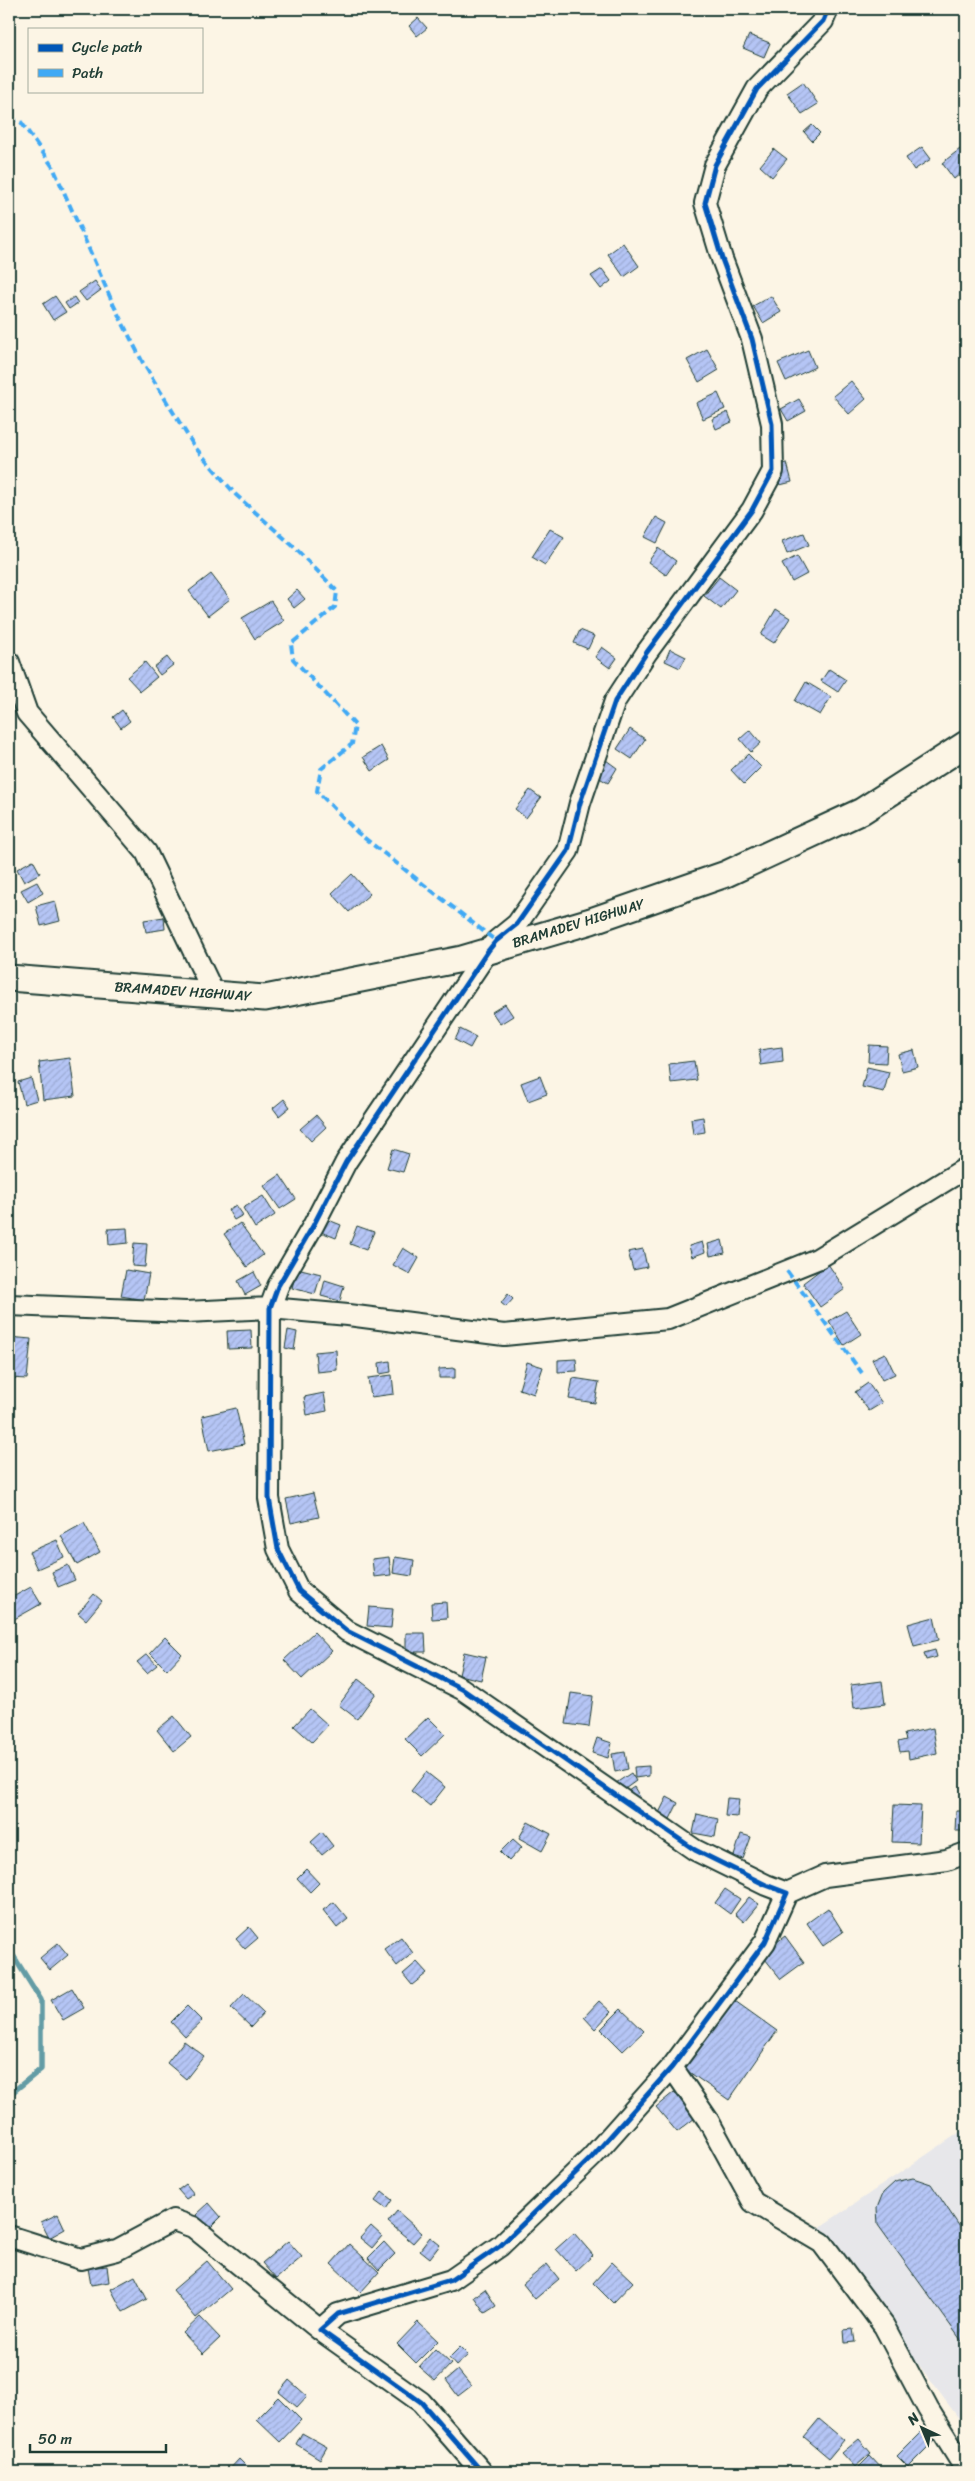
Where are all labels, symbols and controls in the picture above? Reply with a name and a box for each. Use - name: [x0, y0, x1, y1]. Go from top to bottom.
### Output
- legend: [28, 28, 202, 92]
- text: Cycle path: [72, 34, 143, 60]
- text: Path: [72, 60, 103, 86]
- street label: BRAMADEV HIGHWAY: [509, 891, 649, 955]
- street label: BRAMADEV HIGHWAY: [114, 974, 253, 1009]
- north arrow: [898, 2404, 948, 2454]
- text: N: [900, 2406, 926, 2432]
- scale bar: [30, 2421, 166, 2453]
- text: 50 m: [38, 2426, 73, 2452]

